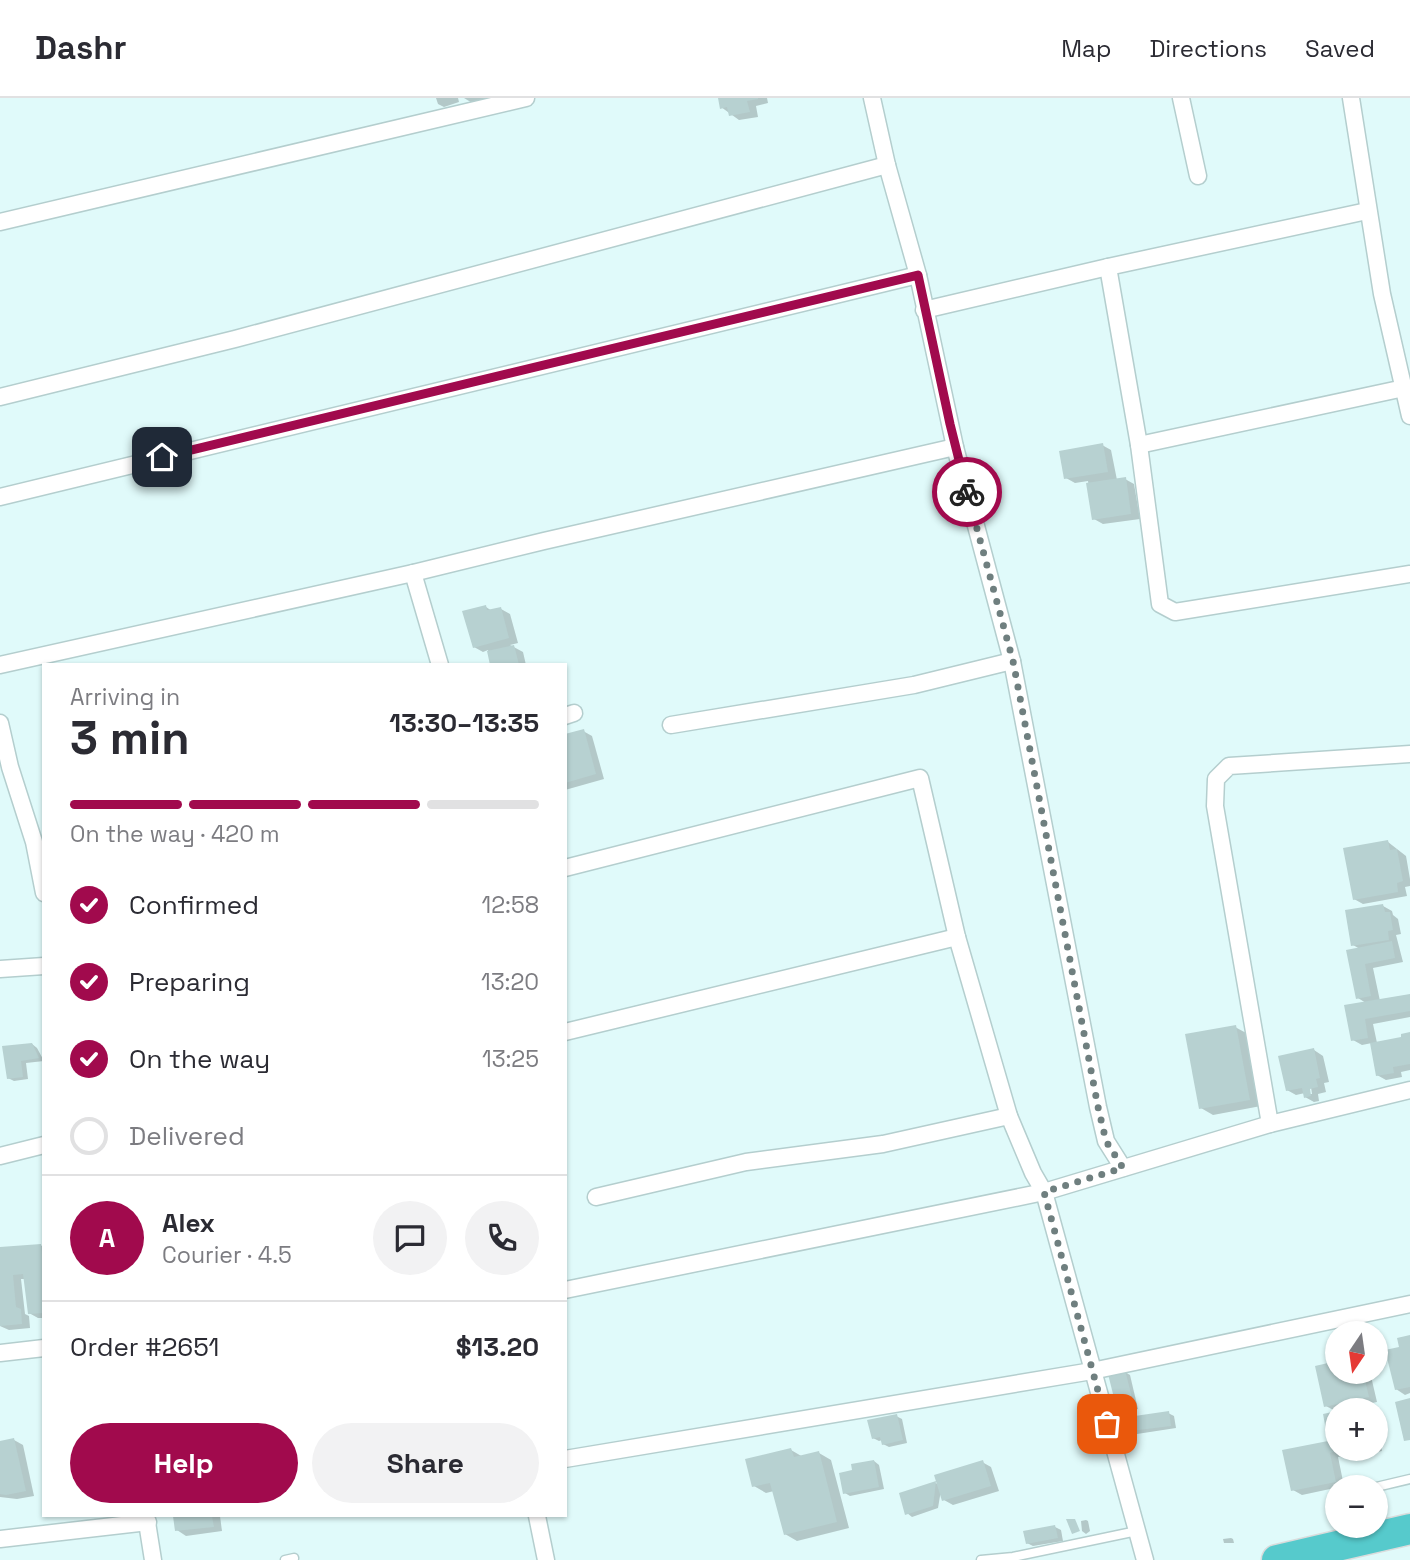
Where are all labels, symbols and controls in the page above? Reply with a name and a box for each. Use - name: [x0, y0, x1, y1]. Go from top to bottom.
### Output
- text: Dashr: [35, 27, 127, 69]
- text: Map: [1061, 33, 1111, 64]
- text: Directions: [1149, 33, 1267, 64]
- text: Saved: [1305, 33, 1375, 64]
- pin: [132, 427, 192, 487]
- icon: home: [143, 438, 181, 476]
- courier: [932, 457, 1002, 527]
- icon: bike: [948, 473, 986, 511]
- text: Arriving in: [70, 682, 180, 712]
- text: 13:30–13:35: [389, 706, 539, 740]
- text: 3 min: [70, 709, 190, 767]
- text: On the way · 420 m: [70, 819, 280, 849]
- icon: check: [70, 886, 108, 924]
- text: Confirmed: [129, 888, 259, 922]
- text: 12:58: [482, 890, 539, 920]
- icon: check: [70, 963, 108, 1001]
- text: Preparing: [129, 965, 250, 999]
- text: 13:20: [481, 967, 539, 997]
- icon: check: [70, 1040, 108, 1078]
- text: On the way: [129, 1042, 270, 1076]
- text: 13:25: [482, 1044, 539, 1074]
- text: Delivered: [129, 1119, 245, 1153]
- button: chat: [373, 1201, 447, 1275]
- button: phone: [465, 1201, 539, 1275]
- text: Alex: [162, 1206, 215, 1240]
- text: A: [99, 1221, 115, 1255]
- text: Courier · 4.5: [162, 1240, 292, 1270]
- north arrow: [1325, 1321, 1388, 1384]
- map controls: [1325, 1321, 1388, 1538]
- text: Order #2651: [70, 1330, 219, 1364]
- text: $13.20: [456, 1330, 539, 1364]
- pin: [1077, 1394, 1137, 1454]
- button: +: [1325, 1398, 1388, 1461]
- icon: bag: [1088, 1405, 1126, 1443]
- button: Help: [70, 1423, 298, 1503]
- button: Share: [312, 1423, 539, 1503]
- button: −: [1325, 1475, 1388, 1538]

